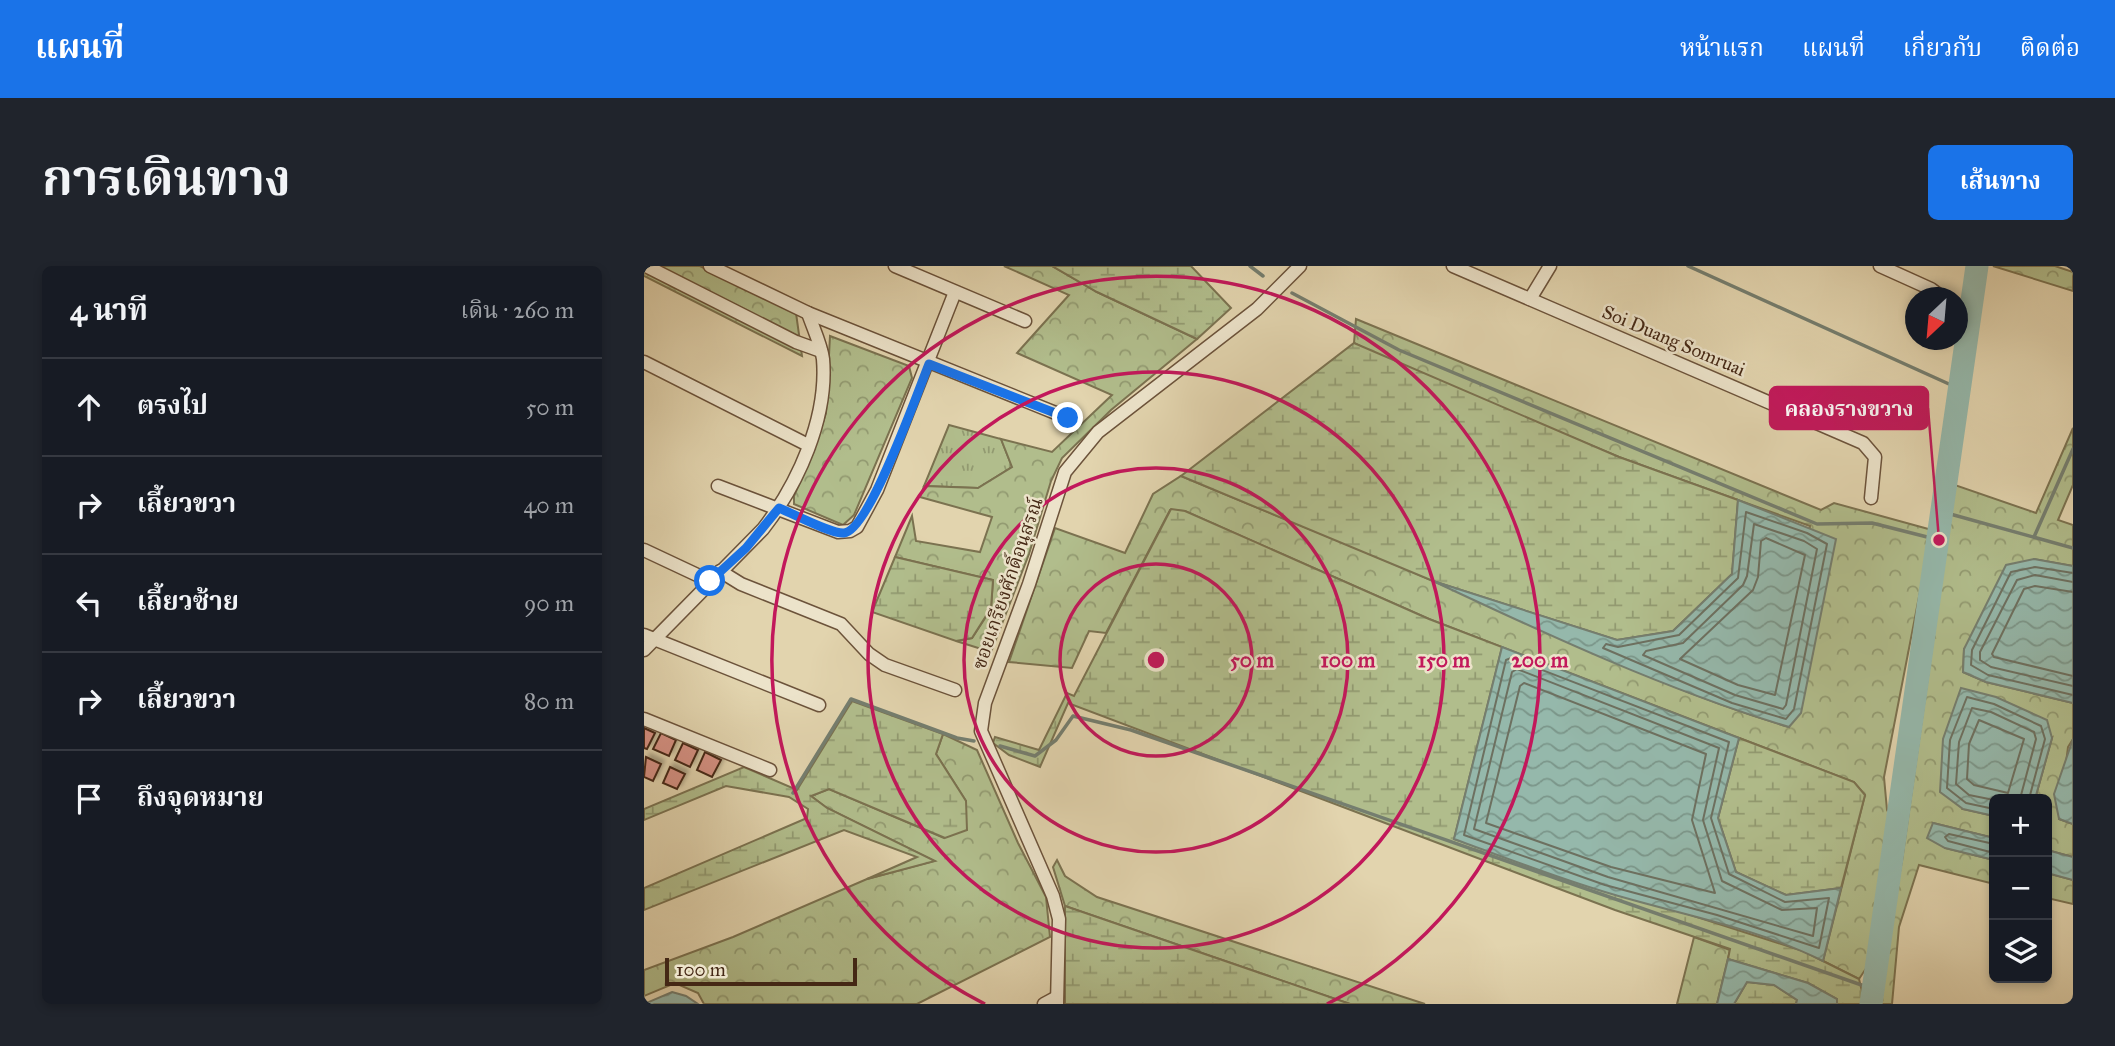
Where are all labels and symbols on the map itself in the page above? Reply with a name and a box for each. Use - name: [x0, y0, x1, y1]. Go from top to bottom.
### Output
- north arrow: [1905, 287, 1968, 350]
- street label: Soi Duang Somruai: [1598, 300, 1749, 382]
- callout: คลองรางขวาง: [1770, 387, 1928, 429]
- text: คลองรางขวาง: [1784, 396, 1914, 422]
- route end: [1052, 402, 1083, 433]
- street label: ซอยเกรียงศักดิ์อนุสรณ์: [965, 493, 1049, 673]
- route start: [694, 565, 725, 596]
- text: 50 m: [1230, 647, 1274, 673]
- text: 100 m: [1321, 647, 1376, 673]
- text: 150 m: [1418, 647, 1470, 673]
- text: 200 m: [1512, 647, 1569, 673]
- centre of rings: [1144, 648, 1168, 672]
- scale bar: [665, 955, 858, 987]

